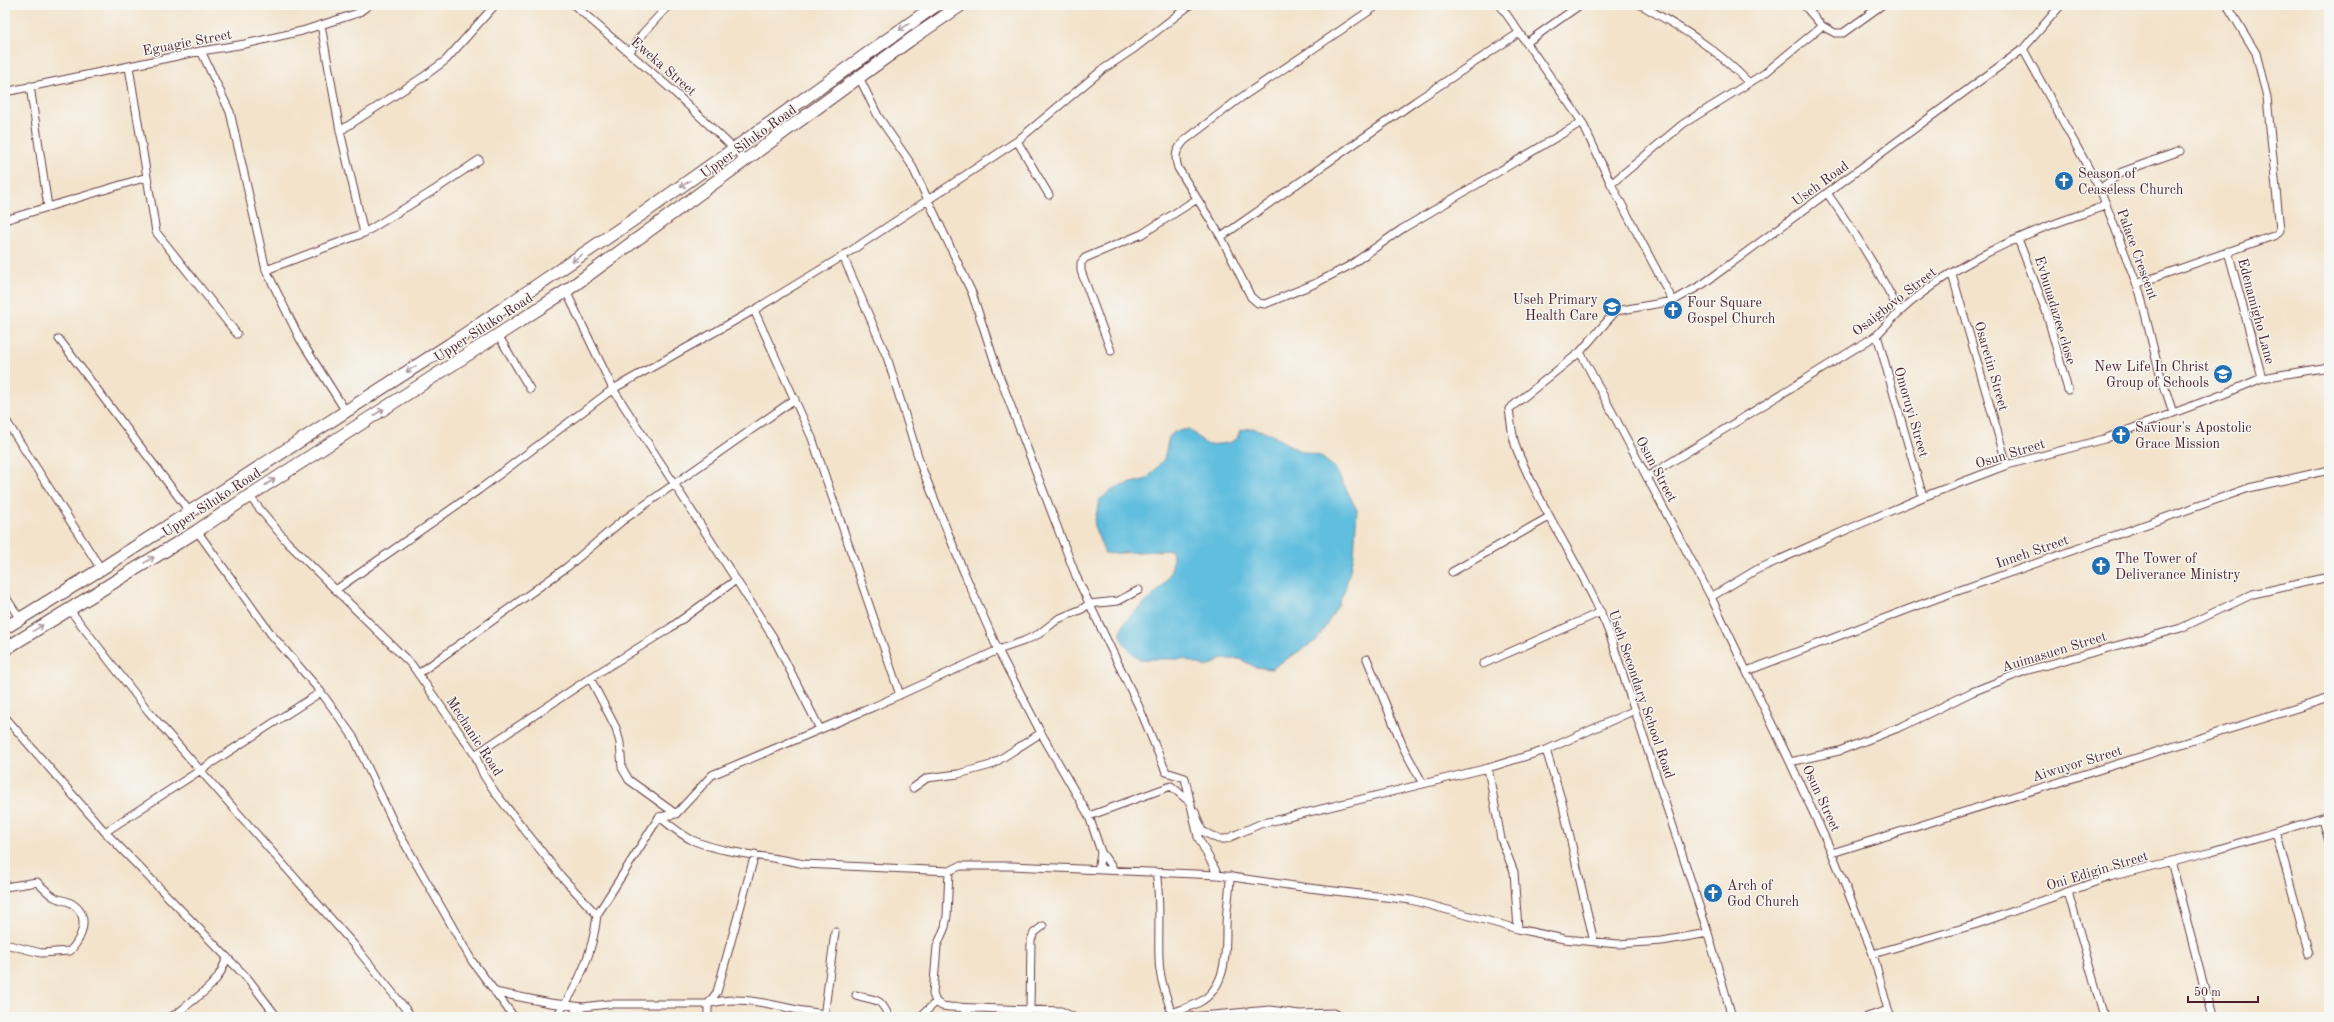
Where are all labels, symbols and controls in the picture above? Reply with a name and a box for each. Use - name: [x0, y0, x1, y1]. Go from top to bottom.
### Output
- one-way arrow: [899, 23, 910, 31]
- street label: Eguagie Street: [141, 27, 233, 58]
- street label: Eweka Street: [628, 35, 699, 99]
- street label: Upper Siluko Road: [698, 102, 799, 181]
- street label: Useh Road: [1790, 159, 1851, 209]
- place label: Season of Ceaseless Church: [2078, 167, 2184, 197]
- church icon: Season of Ceaseless Church: [2053, 170, 2075, 192]
- one-way arrow: [679, 180, 690, 188]
- street label: Palace Crescent: [2114, 207, 2160, 302]
- one-way arrow: [572, 254, 583, 262]
- street label: Evbuuadazee close: [2032, 254, 2078, 366]
- street label: Edenamigho Lane: [2235, 257, 2277, 366]
- street label: Osaigbovo Street: [1850, 265, 1939, 339]
- street label: Upper Siluko Road: [432, 291, 535, 365]
- place label: Useh Primary Health Care: [1513, 293, 1599, 323]
- school or university icon: Useh Primary Health Care: [1601, 296, 1623, 318]
- place label: Four Square Gospel Church: [1687, 296, 1776, 326]
- church icon: Four Square Gospel Church: [1662, 299, 1684, 321]
- street label: Osaretin Street: [1972, 320, 2011, 413]
- place label: New Life In Christ Group of Schools: [2094, 360, 2209, 390]
- school or university icon: New Life In Christ Group of Schools: [2212, 363, 2234, 385]
- one-way arrow: [406, 365, 417, 373]
- street label: Omoruyi Street: [1891, 366, 1931, 459]
- one-way arrow: [373, 408, 384, 416]
- place label: Saviour's Apostolic Grace Mission: [2135, 421, 2251, 451]
- church icon: Saviour's Apostolic Grace Mission: [2110, 424, 2132, 446]
- street label: Osun Street: [1633, 434, 1679, 505]
- street label: Osun Street: [1974, 437, 2047, 471]
- street label: Upper Siluko Road: [160, 466, 263, 540]
- one-way arrow: [264, 478, 275, 486]
- street label: Inneh Street: [1994, 533, 2070, 571]
- place label: The Tower of Deliverance Ministry: [2115, 552, 2241, 582]
- church icon: The Tower of Deliverance Ministry: [2090, 555, 2112, 577]
- one-way arrow: [143, 556, 155, 564]
- street label: Useh Secondary School Road: [1606, 608, 1677, 780]
- one-way arrow: [32, 624, 43, 632]
- street label: Auimasuen Street: [2000, 629, 2108, 675]
- street label: Mechanic Road: [443, 694, 505, 779]
- street label: Aiwuyor Street: [2031, 744, 2124, 784]
- street label: Osun Street: [1800, 763, 1843, 834]
- street label: Oni Edigin Street: [2045, 849, 2150, 893]
- place label: Arch of God Church: [1727, 879, 1800, 909]
- church icon: Arch of God Church: [1702, 882, 1724, 904]
- scale bar: [2188, 978, 2258, 1004]
- text: 50 m: [2194, 986, 2221, 999]

